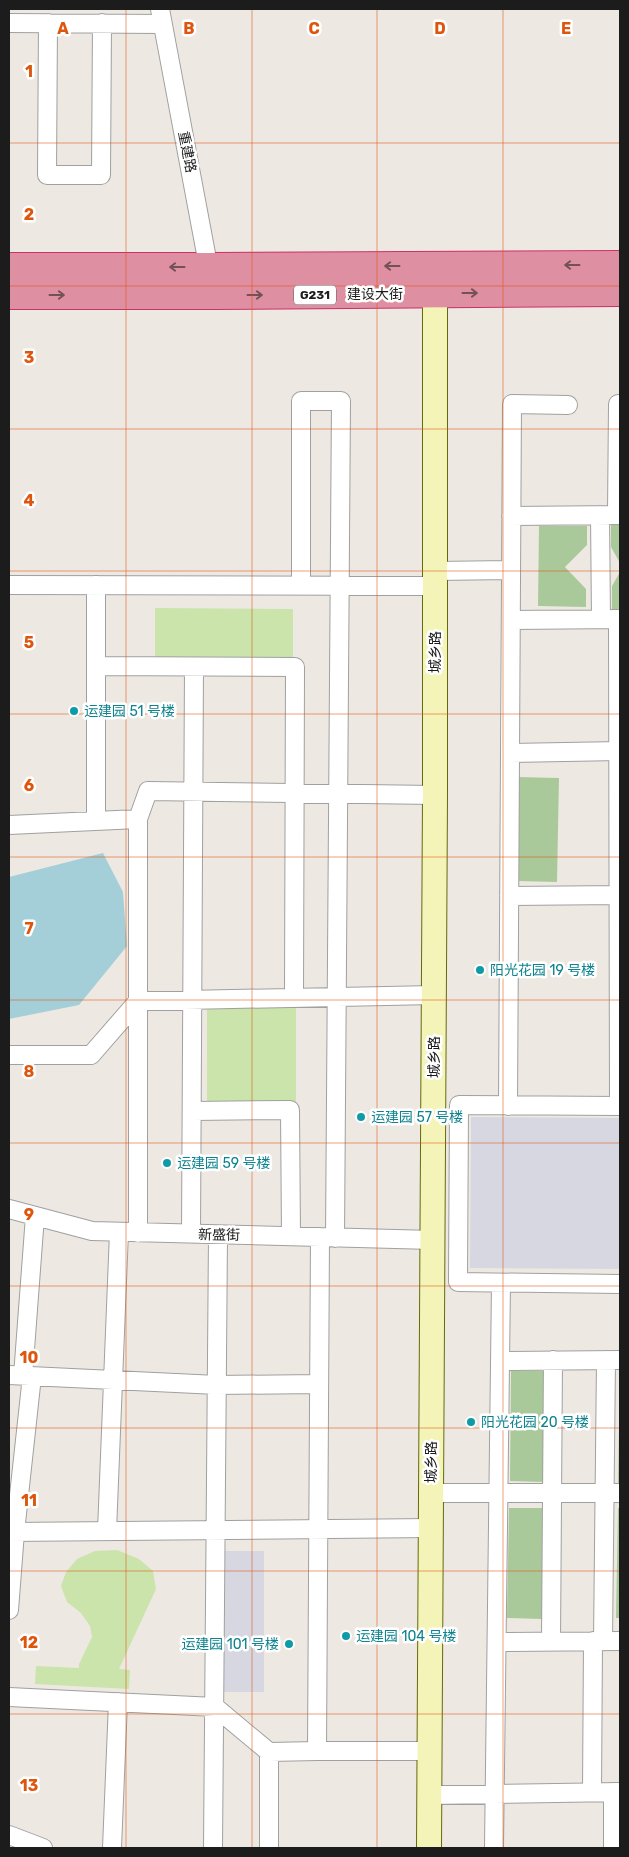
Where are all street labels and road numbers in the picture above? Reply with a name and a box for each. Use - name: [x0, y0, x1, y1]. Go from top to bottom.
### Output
- street label: 重建路: [175, 130, 199, 174]
- road number: G231: [294, 286, 336, 304]
- street label: 建设大街: [347, 286, 403, 303]
- street label: 城乡路: [427, 631, 444, 673]
- street label: 城乡路: [426, 1036, 443, 1078]
- street label: 新盛街: [198, 1226, 240, 1244]
- street label: 城乡路: [423, 1441, 440, 1483]

